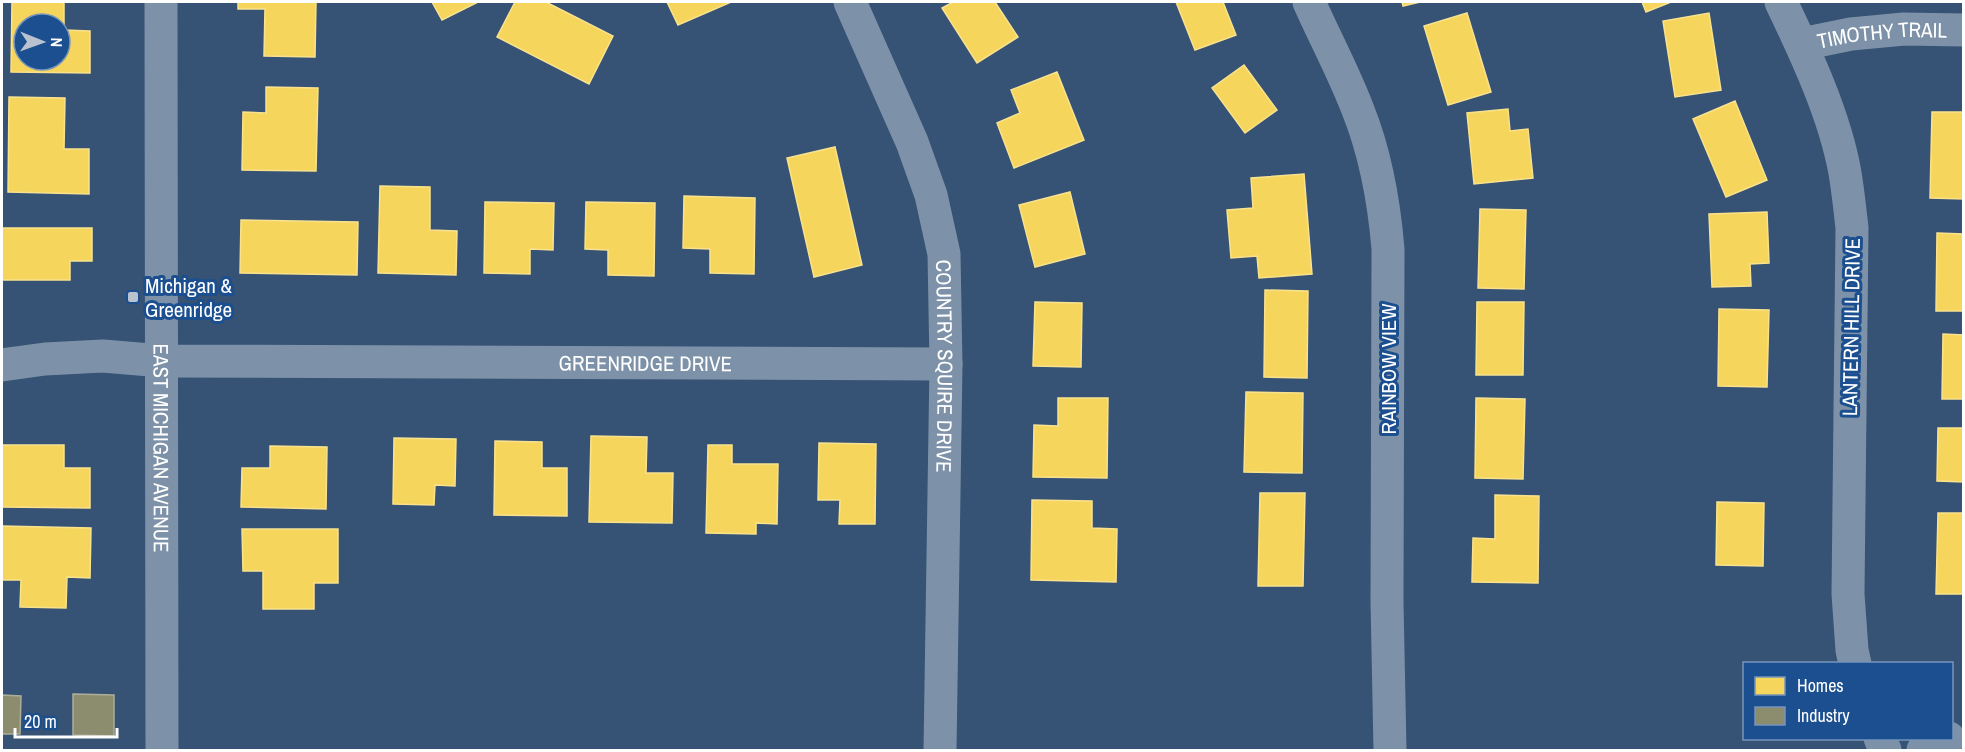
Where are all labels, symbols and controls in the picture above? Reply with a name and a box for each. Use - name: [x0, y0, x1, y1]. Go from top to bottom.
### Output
- north arrow: [12, 12, 72, 72]
- street label: TIMOTHY TRAIL: [1814, 14, 1948, 55]
- text: N: [46, 37, 68, 47]
- street label: LANTERN HILL DRIVE: [1835, 238, 1867, 416]
- street label: COUNTRY SQUIRE DRIVE: [930, 259, 961, 473]
- place label: Michigan & Greenridge: [145, 271, 233, 324]
- marker: Michigan & Greenridge: [126, 290, 140, 304]
- street label: RAINBOW VIEW: [1374, 303, 1403, 435]
- street label: EAST MICHIGAN AVENUE: [147, 343, 176, 553]
- street label: GREENRIDGE DRIVE: [559, 348, 732, 378]
- legend: [1743, 662, 1953, 740]
- text: Homes: [1797, 673, 1844, 698]
- scale bar: [15, 701, 117, 739]
- text: Industry: [1797, 703, 1850, 728]
- text: 20 m: [24, 709, 57, 734]

